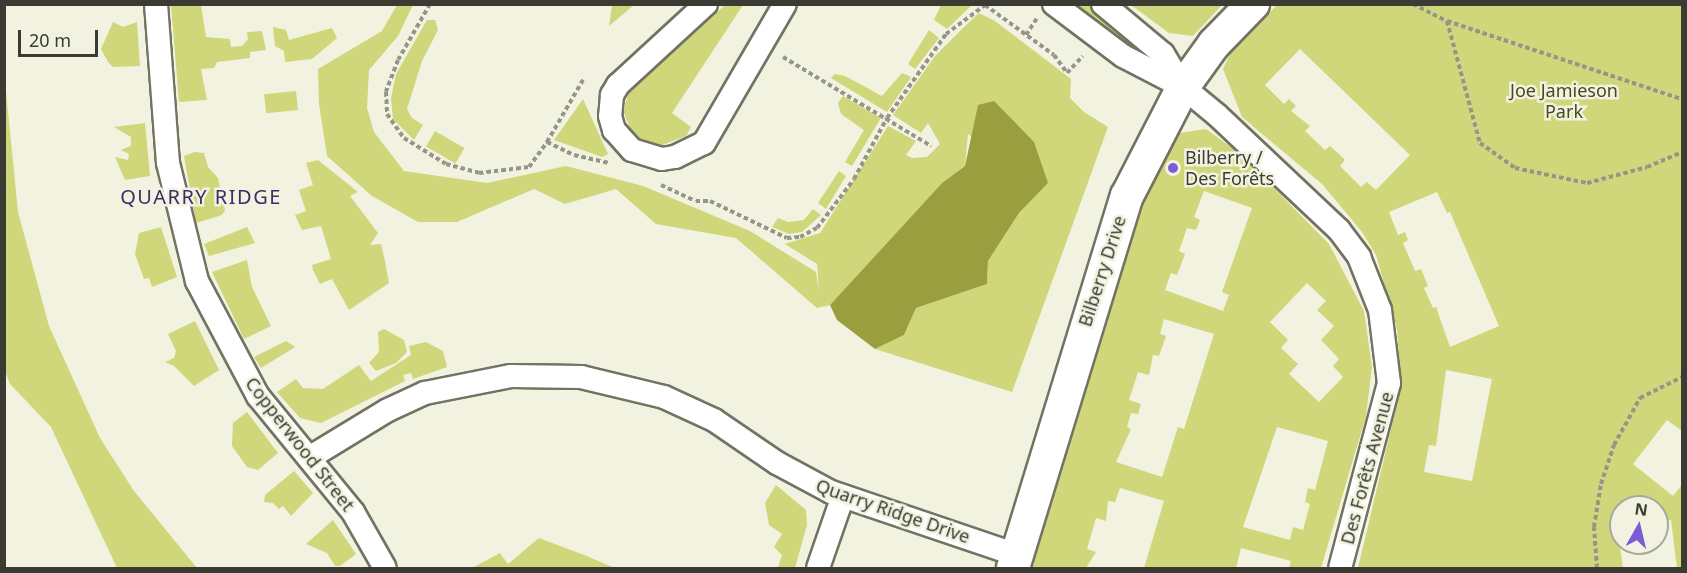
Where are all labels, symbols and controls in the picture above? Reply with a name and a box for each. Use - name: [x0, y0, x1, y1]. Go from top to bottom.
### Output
- scale bar: [21, 18, 100, 56]
- text: 20 m: [29, 28, 71, 52]
- park label: Joe Jamieson Park: [1510, 80, 1618, 122]
- place label: Bilberry / Des Forêts: [1185, 147, 1274, 190]
- marker: Bilberry / Des Forêts: [1166, 161, 1180, 175]
- district label: QUARRY RIDGE: [120, 184, 282, 208]
- street label: Bilberry Drive: [1074, 213, 1130, 329]
- street label: Copperwood Street: [241, 373, 359, 515]
- street label: Des Forêts Avenue: [1336, 389, 1398, 547]
- street label: Quarry Ridge Drive: [813, 475, 973, 547]
- north arrow: [1609, 495, 1669, 555]
- text: N: [1633, 497, 1649, 521]

